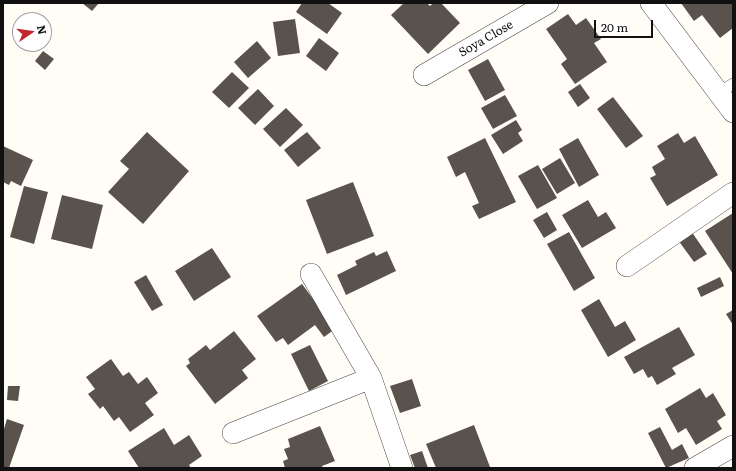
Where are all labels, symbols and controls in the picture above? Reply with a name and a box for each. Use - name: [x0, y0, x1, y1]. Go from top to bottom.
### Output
- north arrow: [12, 12, 52, 52]
- scale bar: [596, 12, 655, 38]
- street label: Soya Close: [456, 18, 516, 60]
- text: 20 m: [601, 18, 628, 36]
- text: N: [34, 23, 52, 36]

